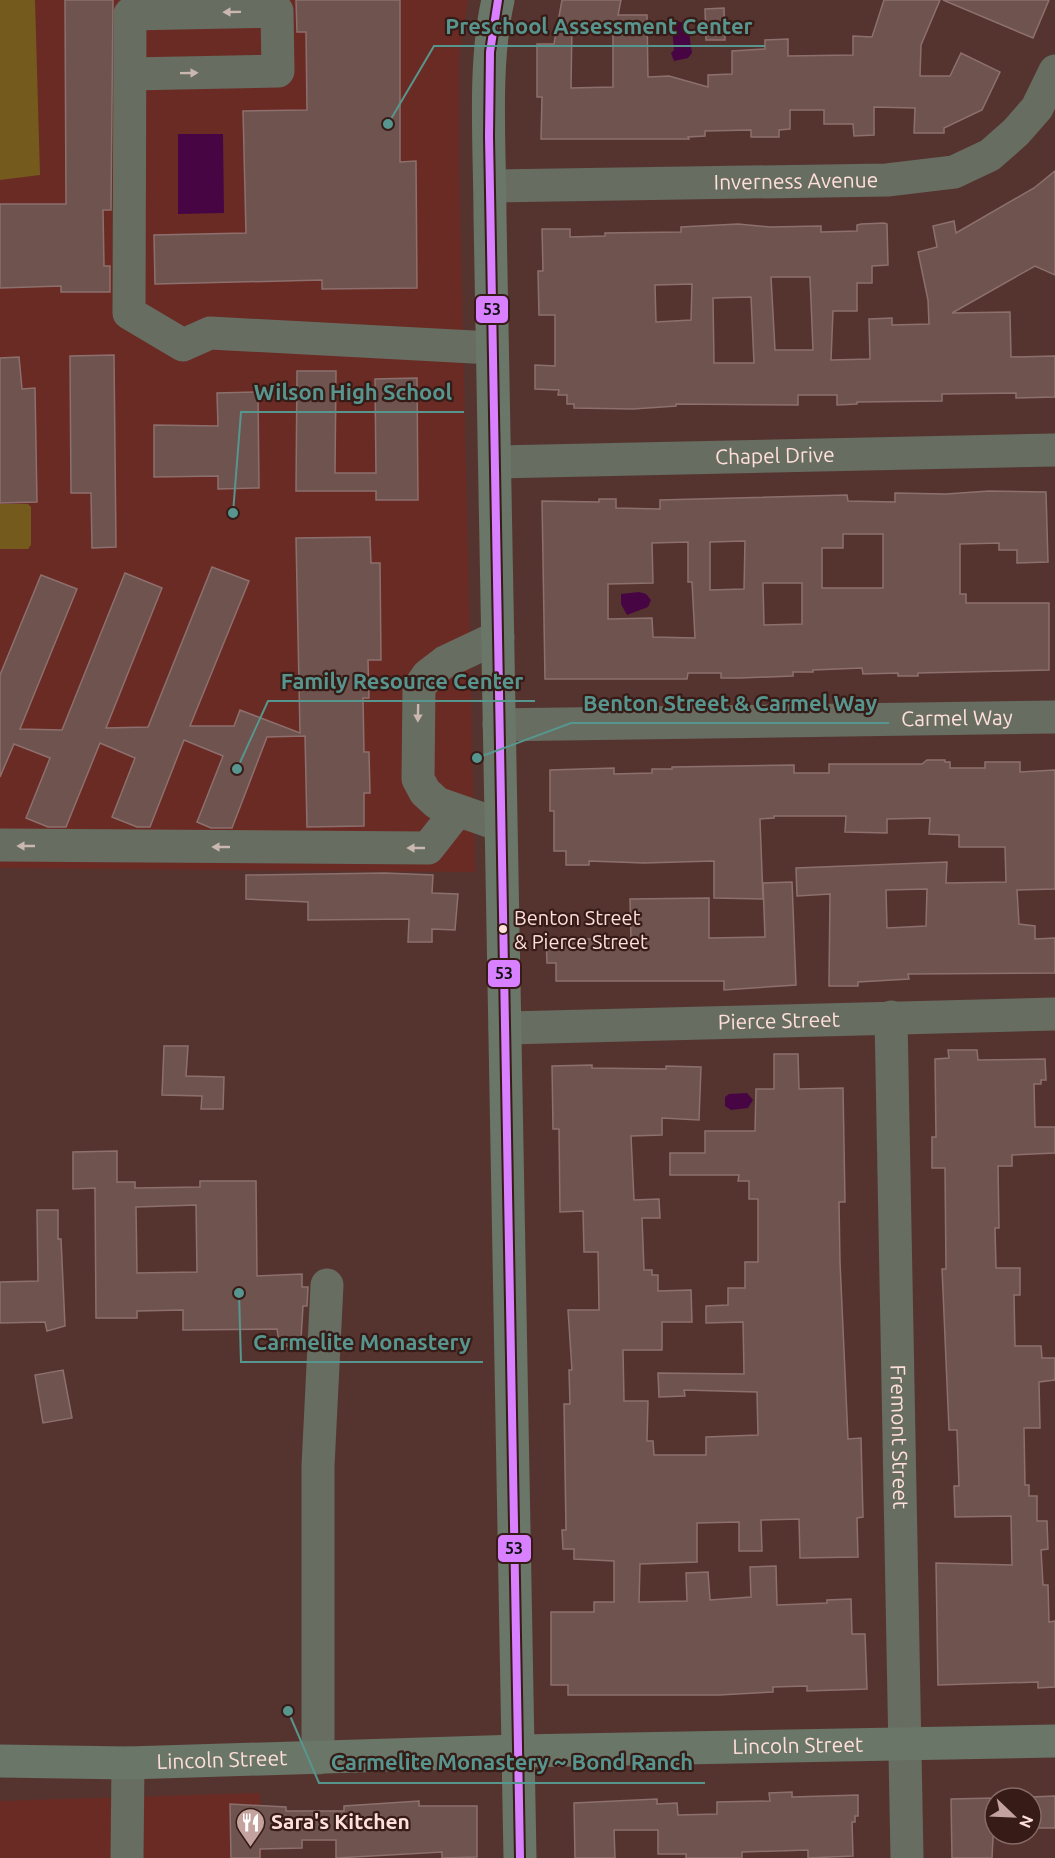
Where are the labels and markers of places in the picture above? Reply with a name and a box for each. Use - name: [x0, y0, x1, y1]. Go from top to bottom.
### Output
- callout: Preschool Assessment Center: [434, 6, 765, 46]
- callout: Wilson High School: [241, 372, 464, 412]
- callout: Family Resource Center: [268, 661, 535, 701]
- callout: Benton Street & Carmel Way: [571, 683, 889, 723]
- place label: Benton Street & Pierce Street: [514, 906, 648, 953]
- marker: Benton Street & Pierce Street: [497, 923, 509, 935]
- callout: Carmelite Monastery: [241, 1322, 483, 1362]
- callout: Carmelite Monastery ~ Bond Ranch: [319, 1743, 705, 1783]
- restaurant icon: Sara's Kitchen: [234, 1806, 266, 1848]
- place label: Sara's Kitchen: [271, 1809, 410, 1833]

